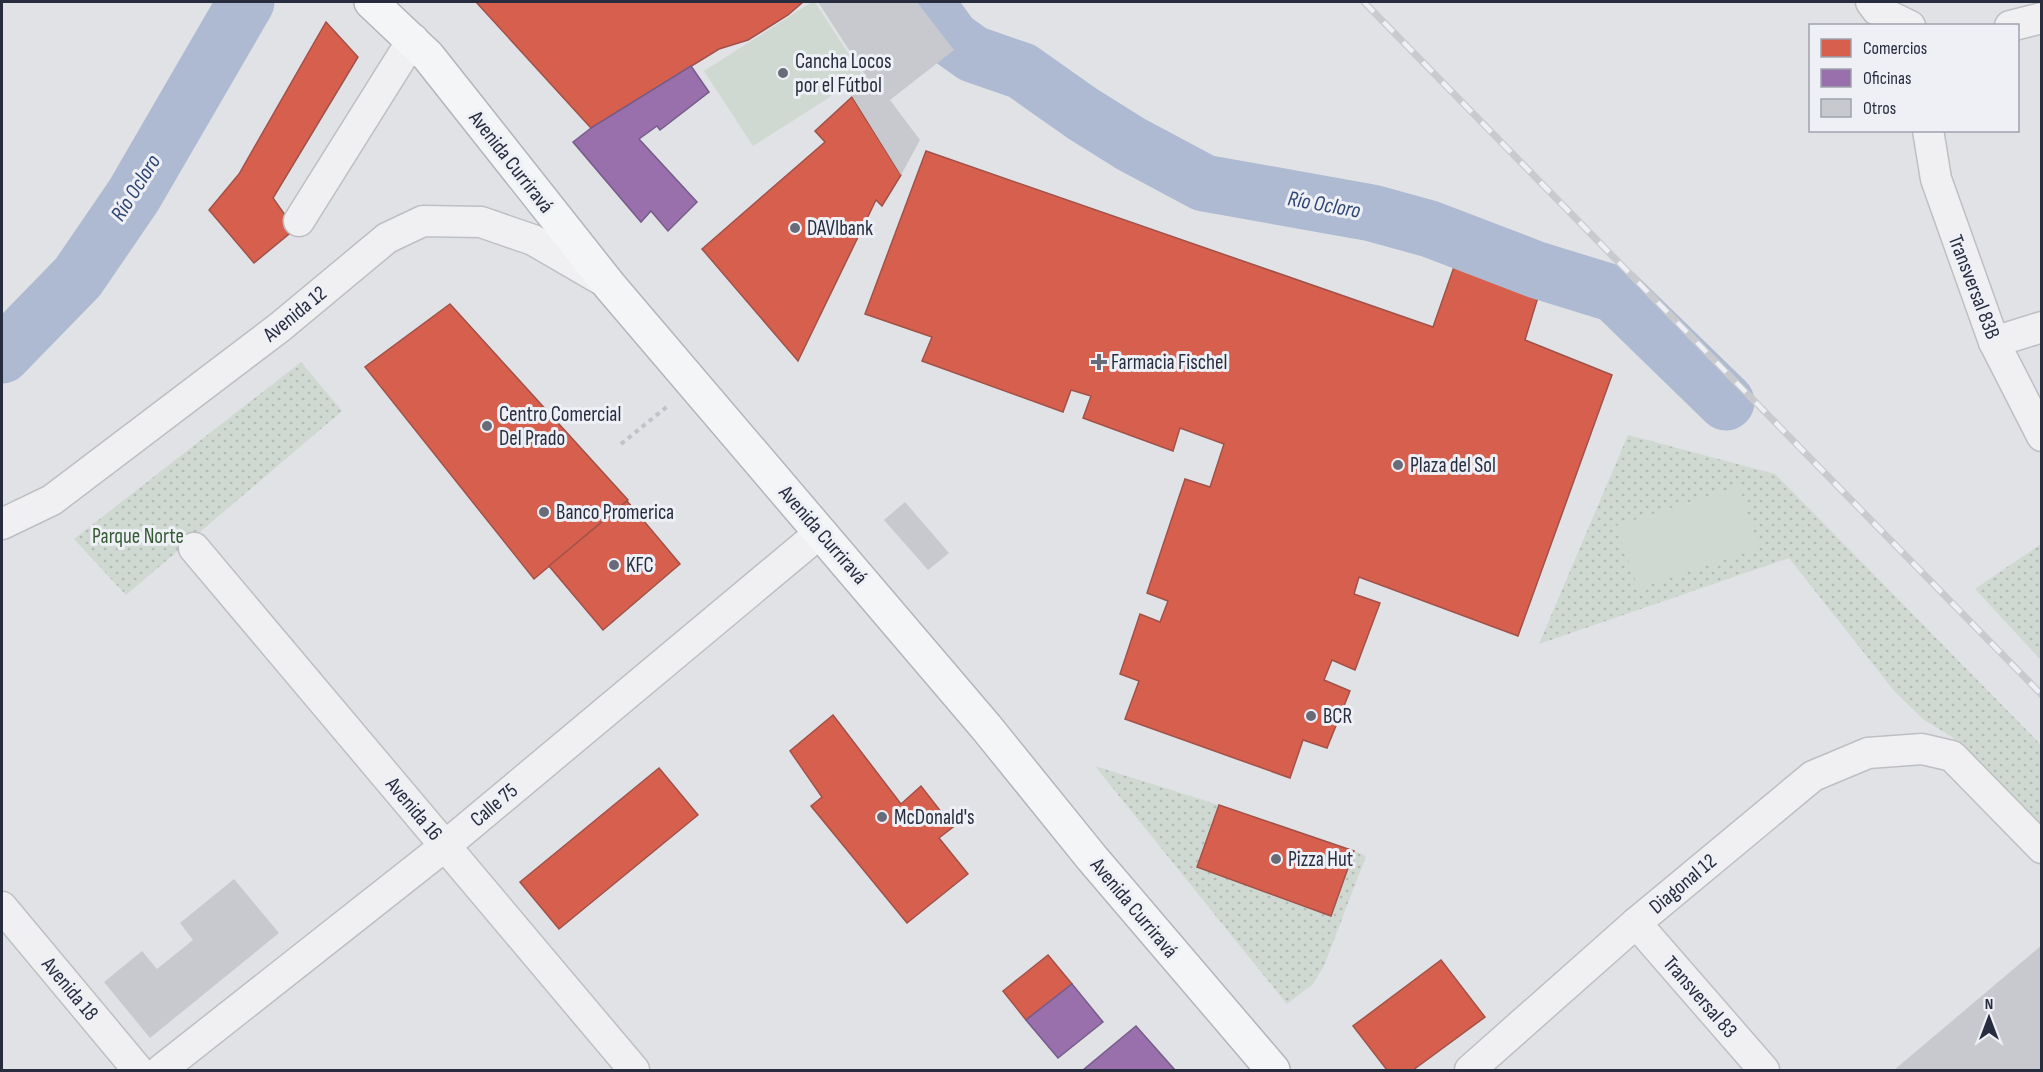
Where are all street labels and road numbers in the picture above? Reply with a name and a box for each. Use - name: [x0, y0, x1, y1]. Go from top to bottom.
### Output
- street label: Avenida Curriravá: [463, 105, 559, 218]
- street label: Transversal 83B: [1943, 231, 2005, 343]
- street label: Avenida 12: [257, 281, 332, 348]
- street label: Avenida Curriravá: [773, 480, 873, 589]
- street label: Avenida 16: [380, 772, 448, 846]
- street label: Calle 75: [465, 778, 523, 832]
- street label: Diagonal 12: [1644, 849, 1722, 919]
- street label: Avenida Curriravá: [1084, 852, 1183, 963]
- street label: Transversal 83: [1658, 951, 1742, 1043]
- street label: Avenida 18: [36, 952, 104, 1026]

